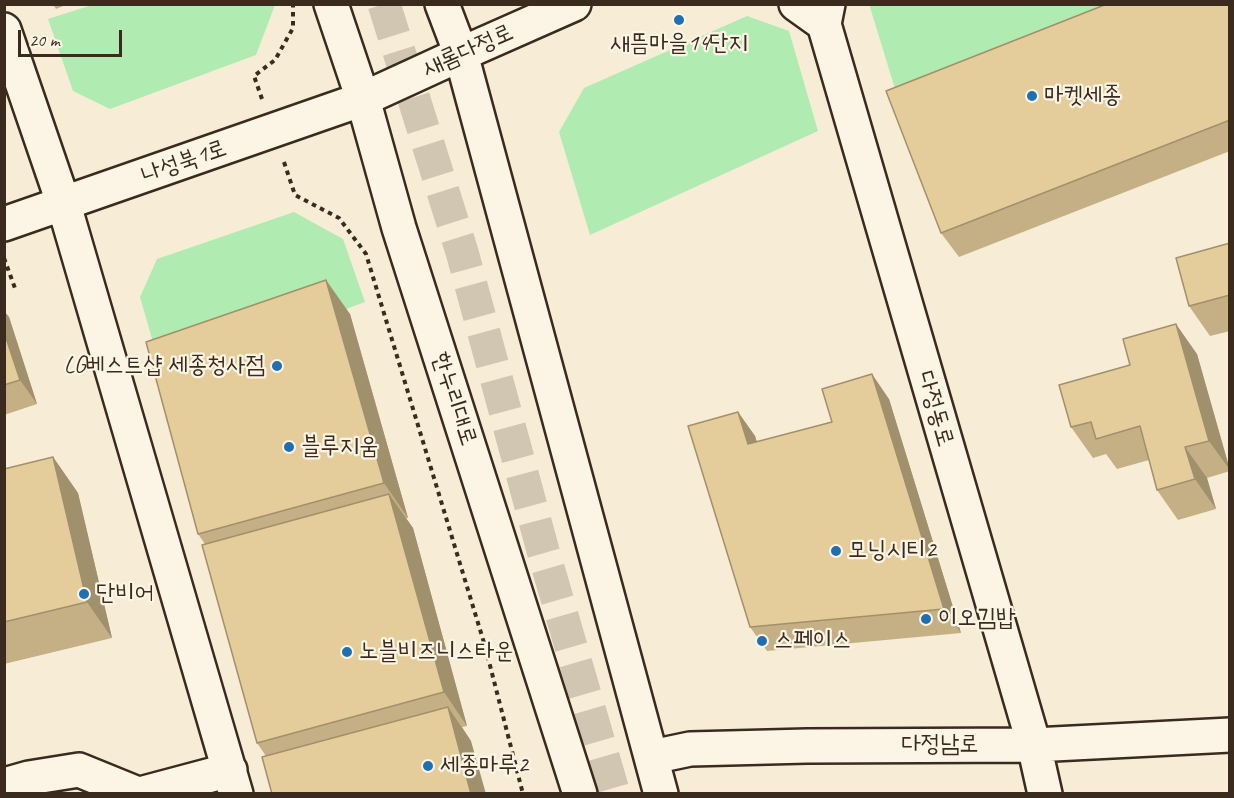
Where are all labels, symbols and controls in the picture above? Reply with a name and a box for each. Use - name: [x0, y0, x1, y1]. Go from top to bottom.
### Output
- marker: 새뜸마을14단지: [672, 13, 686, 27]
- scale bar: [21, 18, 124, 56]
- street label: 새롬다정로: [418, 18, 518, 84]
- text: 20 m: [29, 29, 60, 51]
- place label: 새뜸마을14단지: [610, 30, 748, 58]
- place label: 마켓세종: [1044, 82, 1121, 110]
- marker: 마켓세종: [1025, 89, 1039, 103]
- street label: 나성북1로: [138, 134, 230, 190]
- street label: 한누리대로: [425, 349, 483, 449]
- place label: LG베스트샵 세종청사점: [64, 352, 265, 380]
- marker: LG베스트샵 세종청사점: [270, 359, 284, 373]
- street label: 다정동로: [911, 368, 959, 450]
- place label: 블루지움: [301, 433, 378, 461]
- marker: 블루지움: [282, 440, 296, 454]
- place label: 모닝시티2: [848, 537, 936, 565]
- marker: 모닝시티2: [829, 544, 843, 558]
- place label: 단비어: [96, 580, 154, 608]
- marker: 단비어: [77, 587, 91, 601]
- place label: 이오김밥: [938, 605, 1015, 633]
- marker: 이오김밥: [919, 612, 933, 626]
- place label: 스페이스: [774, 627, 851, 655]
- marker: 스페이스: [755, 634, 769, 648]
- place label: 노블비즈니스타운: [359, 638, 514, 666]
- marker: 노블비즈니스타운: [340, 645, 354, 659]
- street label: 다정남로: [901, 731, 979, 759]
- place label: 세종마루2: [440, 752, 528, 780]
- marker: 세종마루2: [421, 759, 435, 773]

